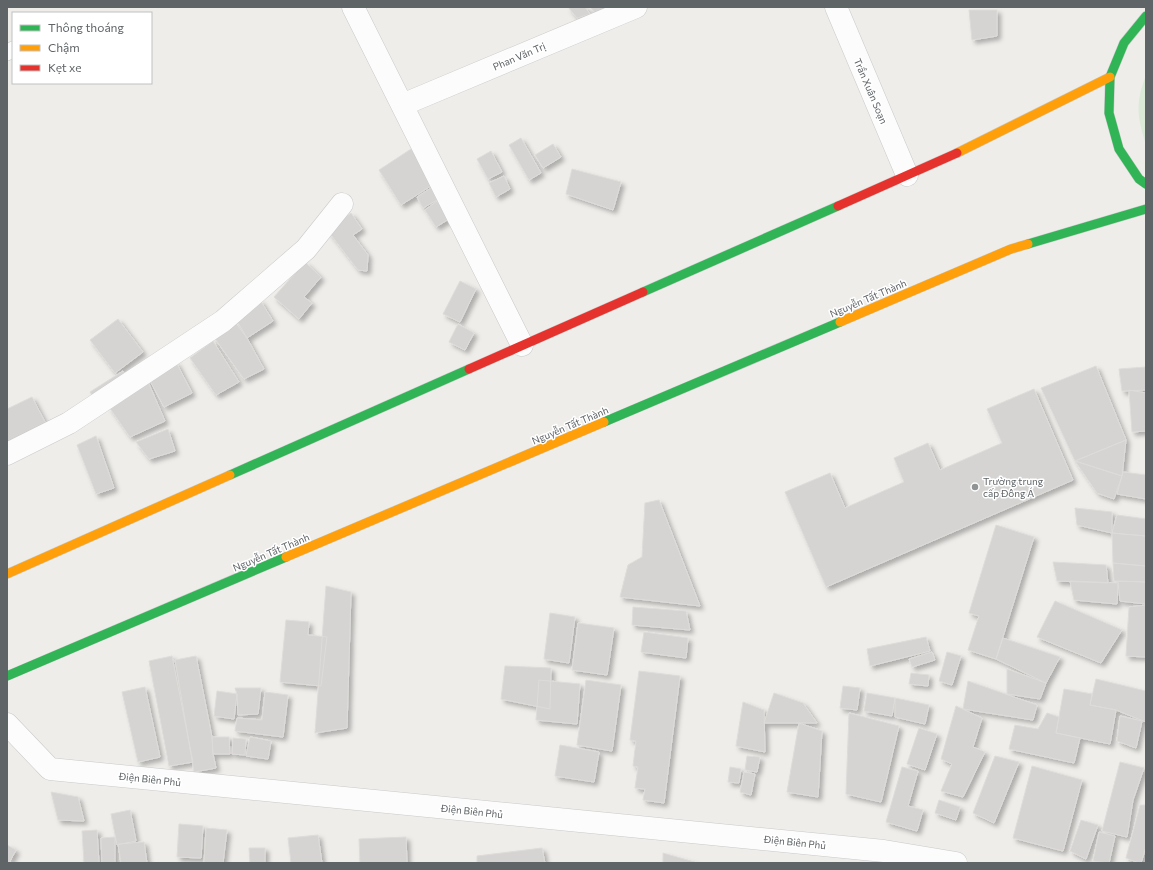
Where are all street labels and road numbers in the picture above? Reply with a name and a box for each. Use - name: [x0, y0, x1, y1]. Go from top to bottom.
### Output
- street label: Phan Văn Trị: [491, 39, 547, 73]
- street label: Trần Xuân Soạn: [852, 56, 890, 126]
- street label: Nguyễn Tất Thành: [828, 276, 908, 320]
- street label: Nguyễn Tất Thành: [530, 403, 610, 447]
- street label: Nguyễn Tất Thành: [231, 530, 311, 574]
- street label: Điện Biên Phủ: [117, 770, 182, 788]
- street label: Điện Biên Phủ: [439, 802, 504, 820]
- street label: Điện Biên Phủ: [762, 833, 827, 851]

